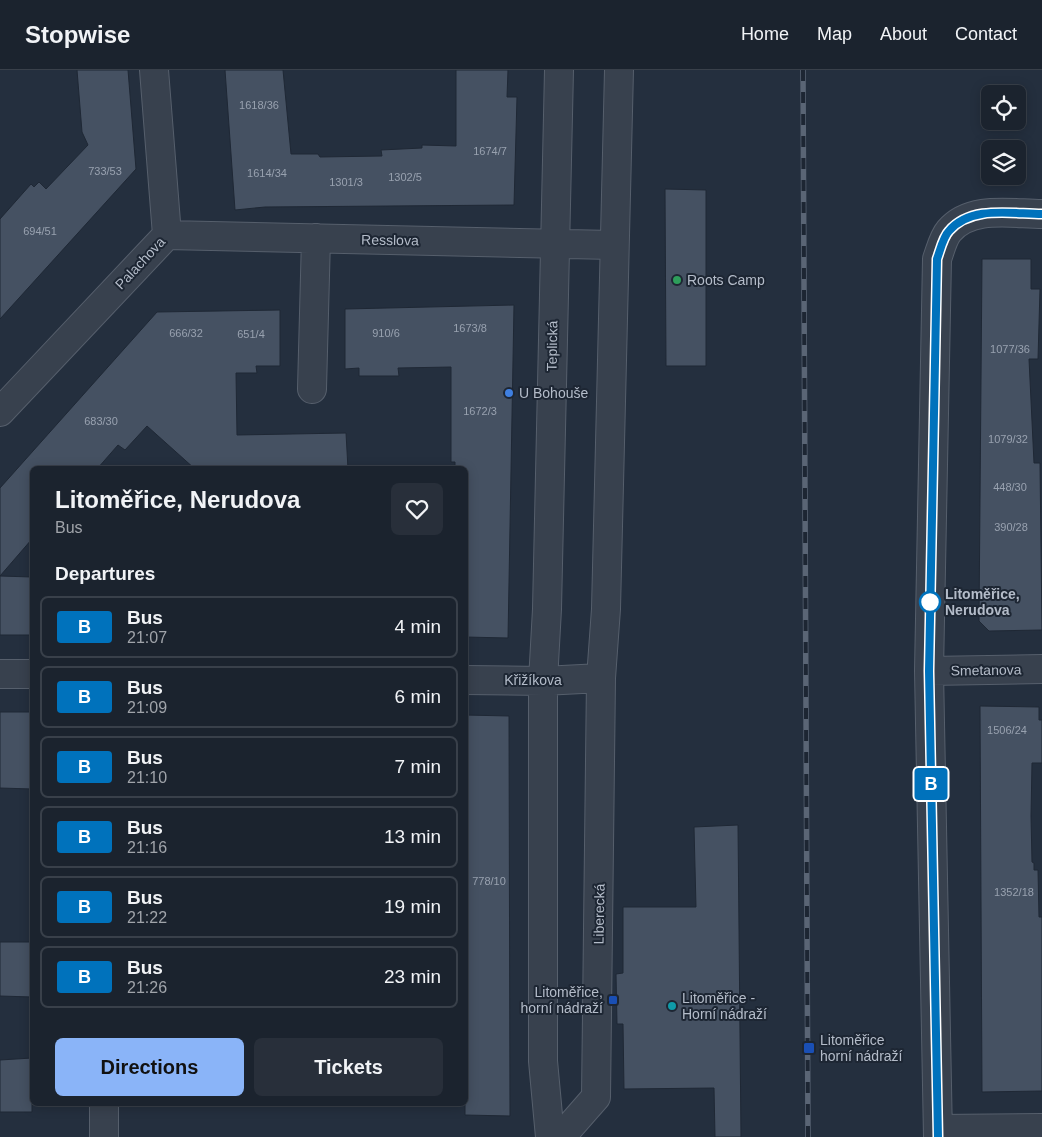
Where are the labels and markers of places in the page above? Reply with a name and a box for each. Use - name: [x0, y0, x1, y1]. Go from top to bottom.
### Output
- place label: Roots Camp: [687, 272, 765, 288]
- marker: Roots Camp: [671, 274, 683, 286]
- place label: U Bohouše: [519, 385, 588, 401]
- marker: U Bohouše: [503, 387, 515, 399]
- place label: Litoměřice, Nerudova: [945, 586, 1020, 618]
- marker: Litoměřice, Nerudova: [919, 591, 941, 613]
- place label: Litoměřice, horní nádraží: [521, 984, 603, 1016]
- place label: Litoměřice - Horní nádraží: [682, 990, 767, 1022]
- marker: Litoměřice, horní nádraží: [607, 994, 619, 1006]
- marker: Litoměřice - Horní nádraží: [666, 1000, 678, 1012]
- place label: Litoměřice horní nádraží: [820, 1032, 903, 1064]
- marker: Litoměřice horní nádraží: [802, 1041, 816, 1055]

